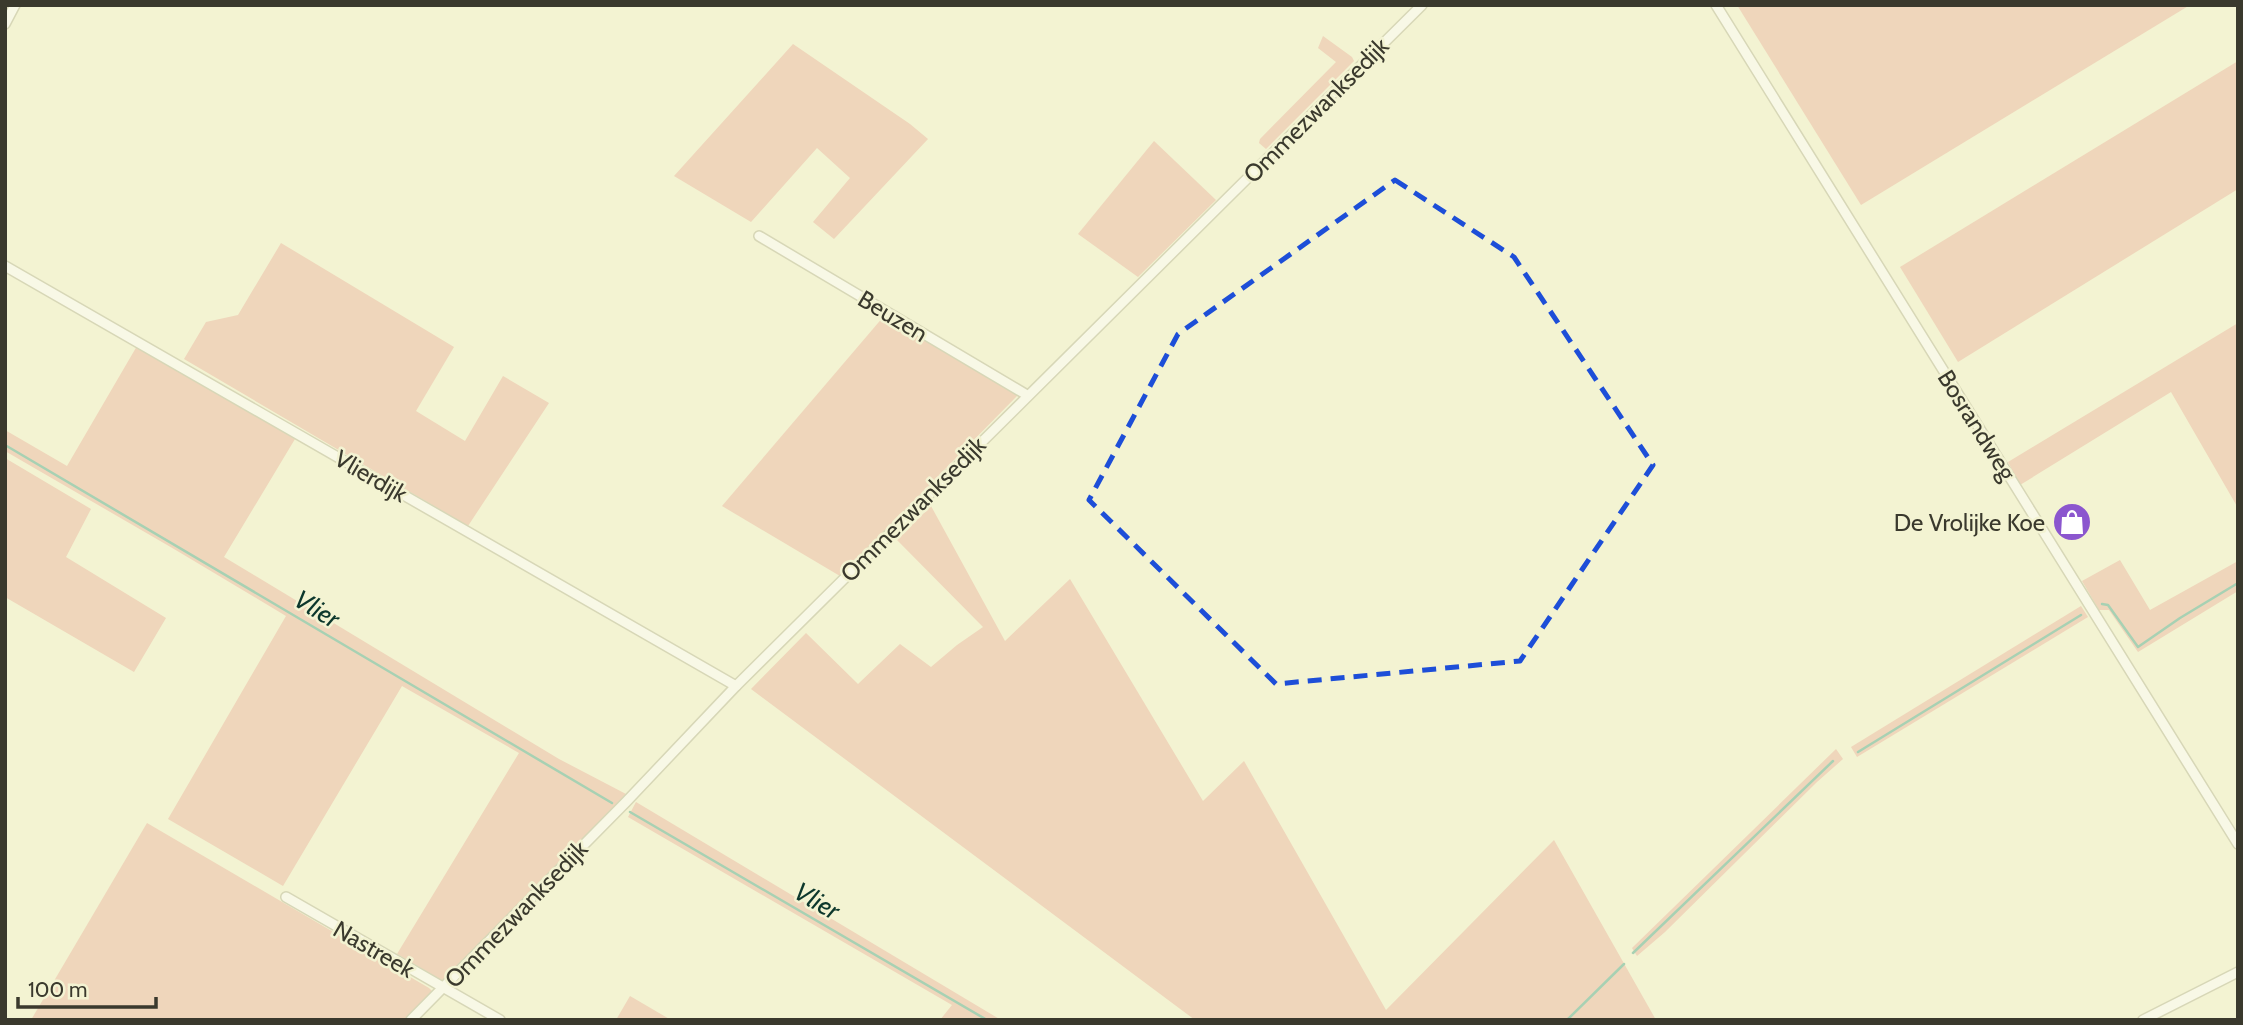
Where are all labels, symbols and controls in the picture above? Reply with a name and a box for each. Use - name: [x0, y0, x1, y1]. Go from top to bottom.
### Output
- street label: Ommezwanksedijk: [1237, 31, 1395, 189]
- street label: Beuzen: [853, 284, 933, 348]
- street label: Bosrandweg: [1932, 364, 2023, 486]
- street label: Ommezwanksedijk: [834, 430, 992, 588]
- street label: Vlierdijk: [329, 444, 413, 508]
- shop icon: De Vrolijke Koe: [2051, 501, 2093, 543]
- place label: De Vrolijke Koe: [1894, 508, 2045, 537]
- water label: Vlier: [289, 583, 346, 635]
- street label: Ommezwanksedijk: [438, 834, 594, 994]
- water label: Vlier: [789, 875, 846, 927]
- street label: Nastreek: [328, 914, 420, 984]
- scale bar: [18, 965, 156, 1009]
- text: 100 m: [28, 977, 87, 1002]

